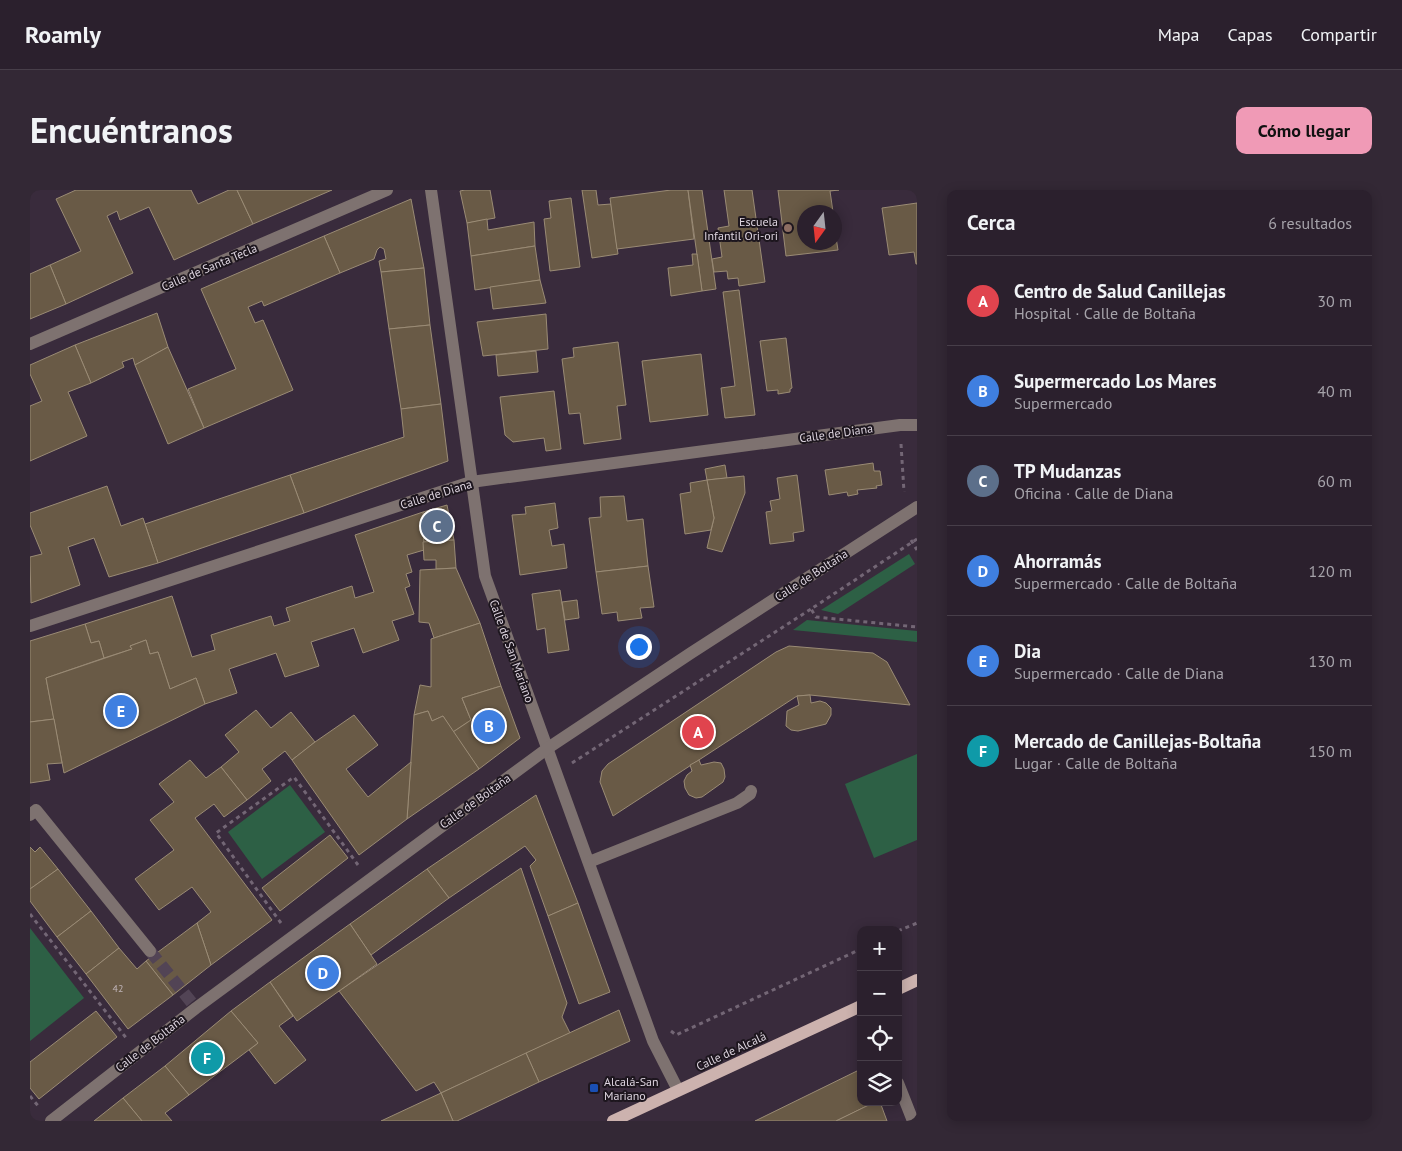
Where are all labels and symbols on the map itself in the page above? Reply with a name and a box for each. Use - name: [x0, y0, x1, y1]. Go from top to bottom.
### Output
- north arrow: [797, 205, 842, 250]
- place label: Escuela Infantil Ori-ori: [704, 214, 778, 243]
- marker: Escuela Infantil Ori-ori: [782, 222, 794, 234]
- street label: Calle de Santa Tecla: [159, 240, 259, 294]
- street label: Calle de Diana: [798, 420, 874, 446]
- street label: Calle de Diana: [398, 476, 474, 512]
- pin: C: [421, 507, 453, 545]
- street label: Calle de Boltaña: [772, 546, 850, 604]
- street label: Calle de San Mariano: [486, 597, 538, 705]
- your location: [626, 634, 652, 660]
- pin: E: [105, 692, 137, 730]
- pin: B: [473, 707, 505, 745]
- pin: A: [682, 713, 714, 751]
- street label: Calle de Boltaña: [437, 770, 513, 832]
- pin: D: [307, 954, 339, 992]
- house number: 42: [113, 982, 123, 995]
- street label: Calle de Boltaña: [112, 1011, 188, 1075]
- street label: Calle de Alcalá: [694, 1028, 768, 1074]
- pin: F: [191, 1039, 223, 1077]
- place label: Alcalá-San Mariano: [604, 1074, 659, 1103]
- marker: Alcalá-San Mariano: [588, 1082, 600, 1094]

